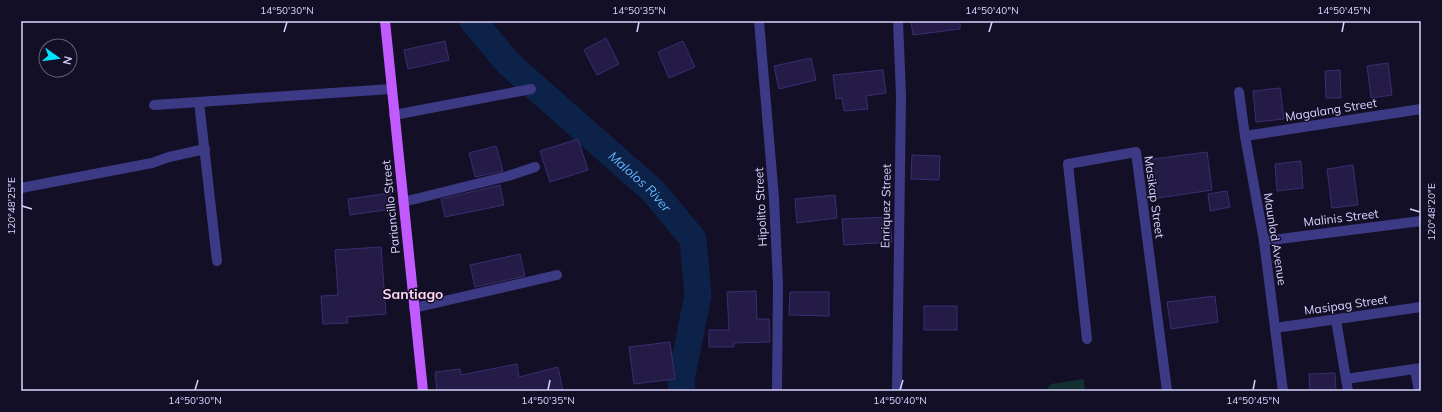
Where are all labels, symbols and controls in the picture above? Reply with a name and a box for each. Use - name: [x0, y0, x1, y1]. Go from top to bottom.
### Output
- text: 14°50'30"N: [260, 4, 314, 17]
- text: 14°50'35"N: [612, 4, 666, 17]
- text: 14°50'40"N: [965, 4, 1019, 17]
- text: 14°50'45"N: [1317, 4, 1371, 17]
- north arrow: [38, 38, 78, 78]
- text: N: [60, 55, 76, 66]
- street label: Magalang Street: [1284, 95, 1378, 124]
- water label: Malolos River: [605, 148, 675, 216]
- street label: Masikap Street: [1141, 155, 1168, 239]
- street label: Pariancillo Street: [378, 160, 403, 255]
- street label: Enriquez Street: [877, 164, 894, 248]
- street label: Hipolito Street: [751, 167, 770, 247]
- text: 120°48'25"E: [5, 177, 18, 235]
- text: 120°48'20"E: [1425, 183, 1438, 241]
- street label: Maunlad Avenue: [1261, 192, 1290, 286]
- street label: Malinis Street: [1303, 205, 1379, 230]
- district label: Santiago: [383, 285, 443, 303]
- street label: Masipag Street: [1303, 291, 1389, 318]
- text: 14°50'30"N: [168, 394, 222, 407]
- text: 14°50'35"N: [521, 394, 575, 407]
- text: 14°50'40"N: [873, 394, 927, 407]
- text: 14°50'45"N: [1226, 394, 1280, 407]

